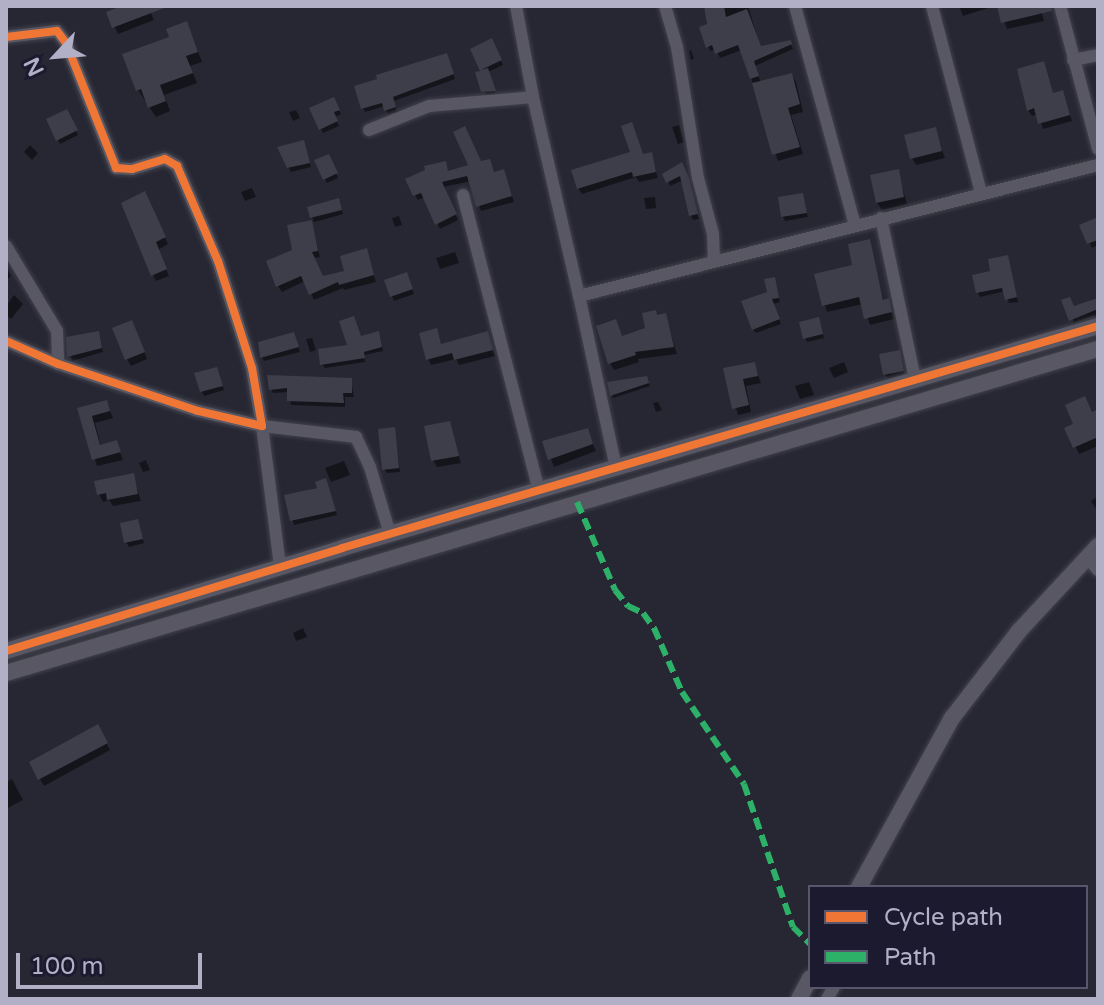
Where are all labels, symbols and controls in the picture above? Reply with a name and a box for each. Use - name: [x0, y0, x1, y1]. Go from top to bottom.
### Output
- north arrow: [16, 16, 96, 96]
- text: N: [19, 53, 50, 80]
- legend: [808, 885, 1088, 989]
- text: Cycle path: [884, 903, 1003, 932]
- scale bar: [20, 937, 206, 987]
- text: Path: [884, 943, 937, 972]
- text: 100 m: [30, 952, 104, 981]

